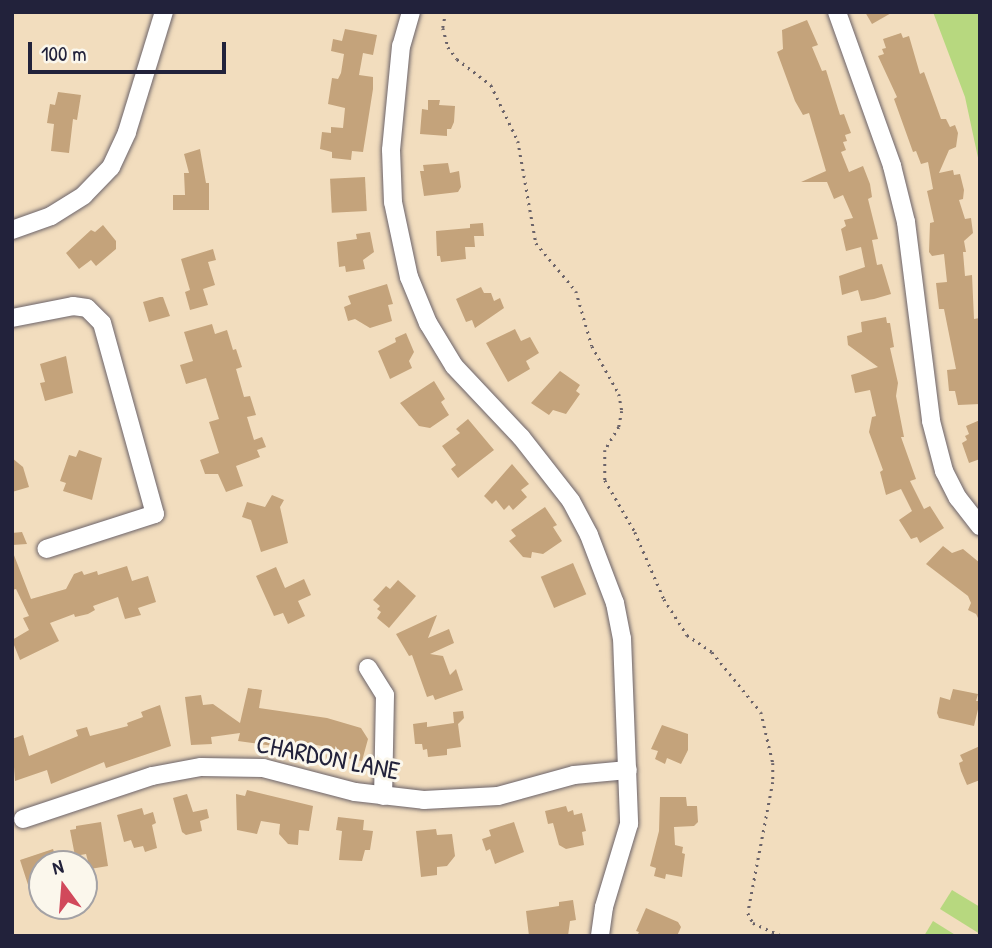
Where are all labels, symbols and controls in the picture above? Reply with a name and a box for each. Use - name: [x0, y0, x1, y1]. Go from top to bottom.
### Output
- scale bar: [32, 28, 229, 72]
- text: 100 m: [41, 39, 87, 68]
- street label: CHARDON LANE: [254, 728, 402, 786]
- north arrow: [28, 850, 98, 920]
- text: N: [49, 853, 66, 881]

